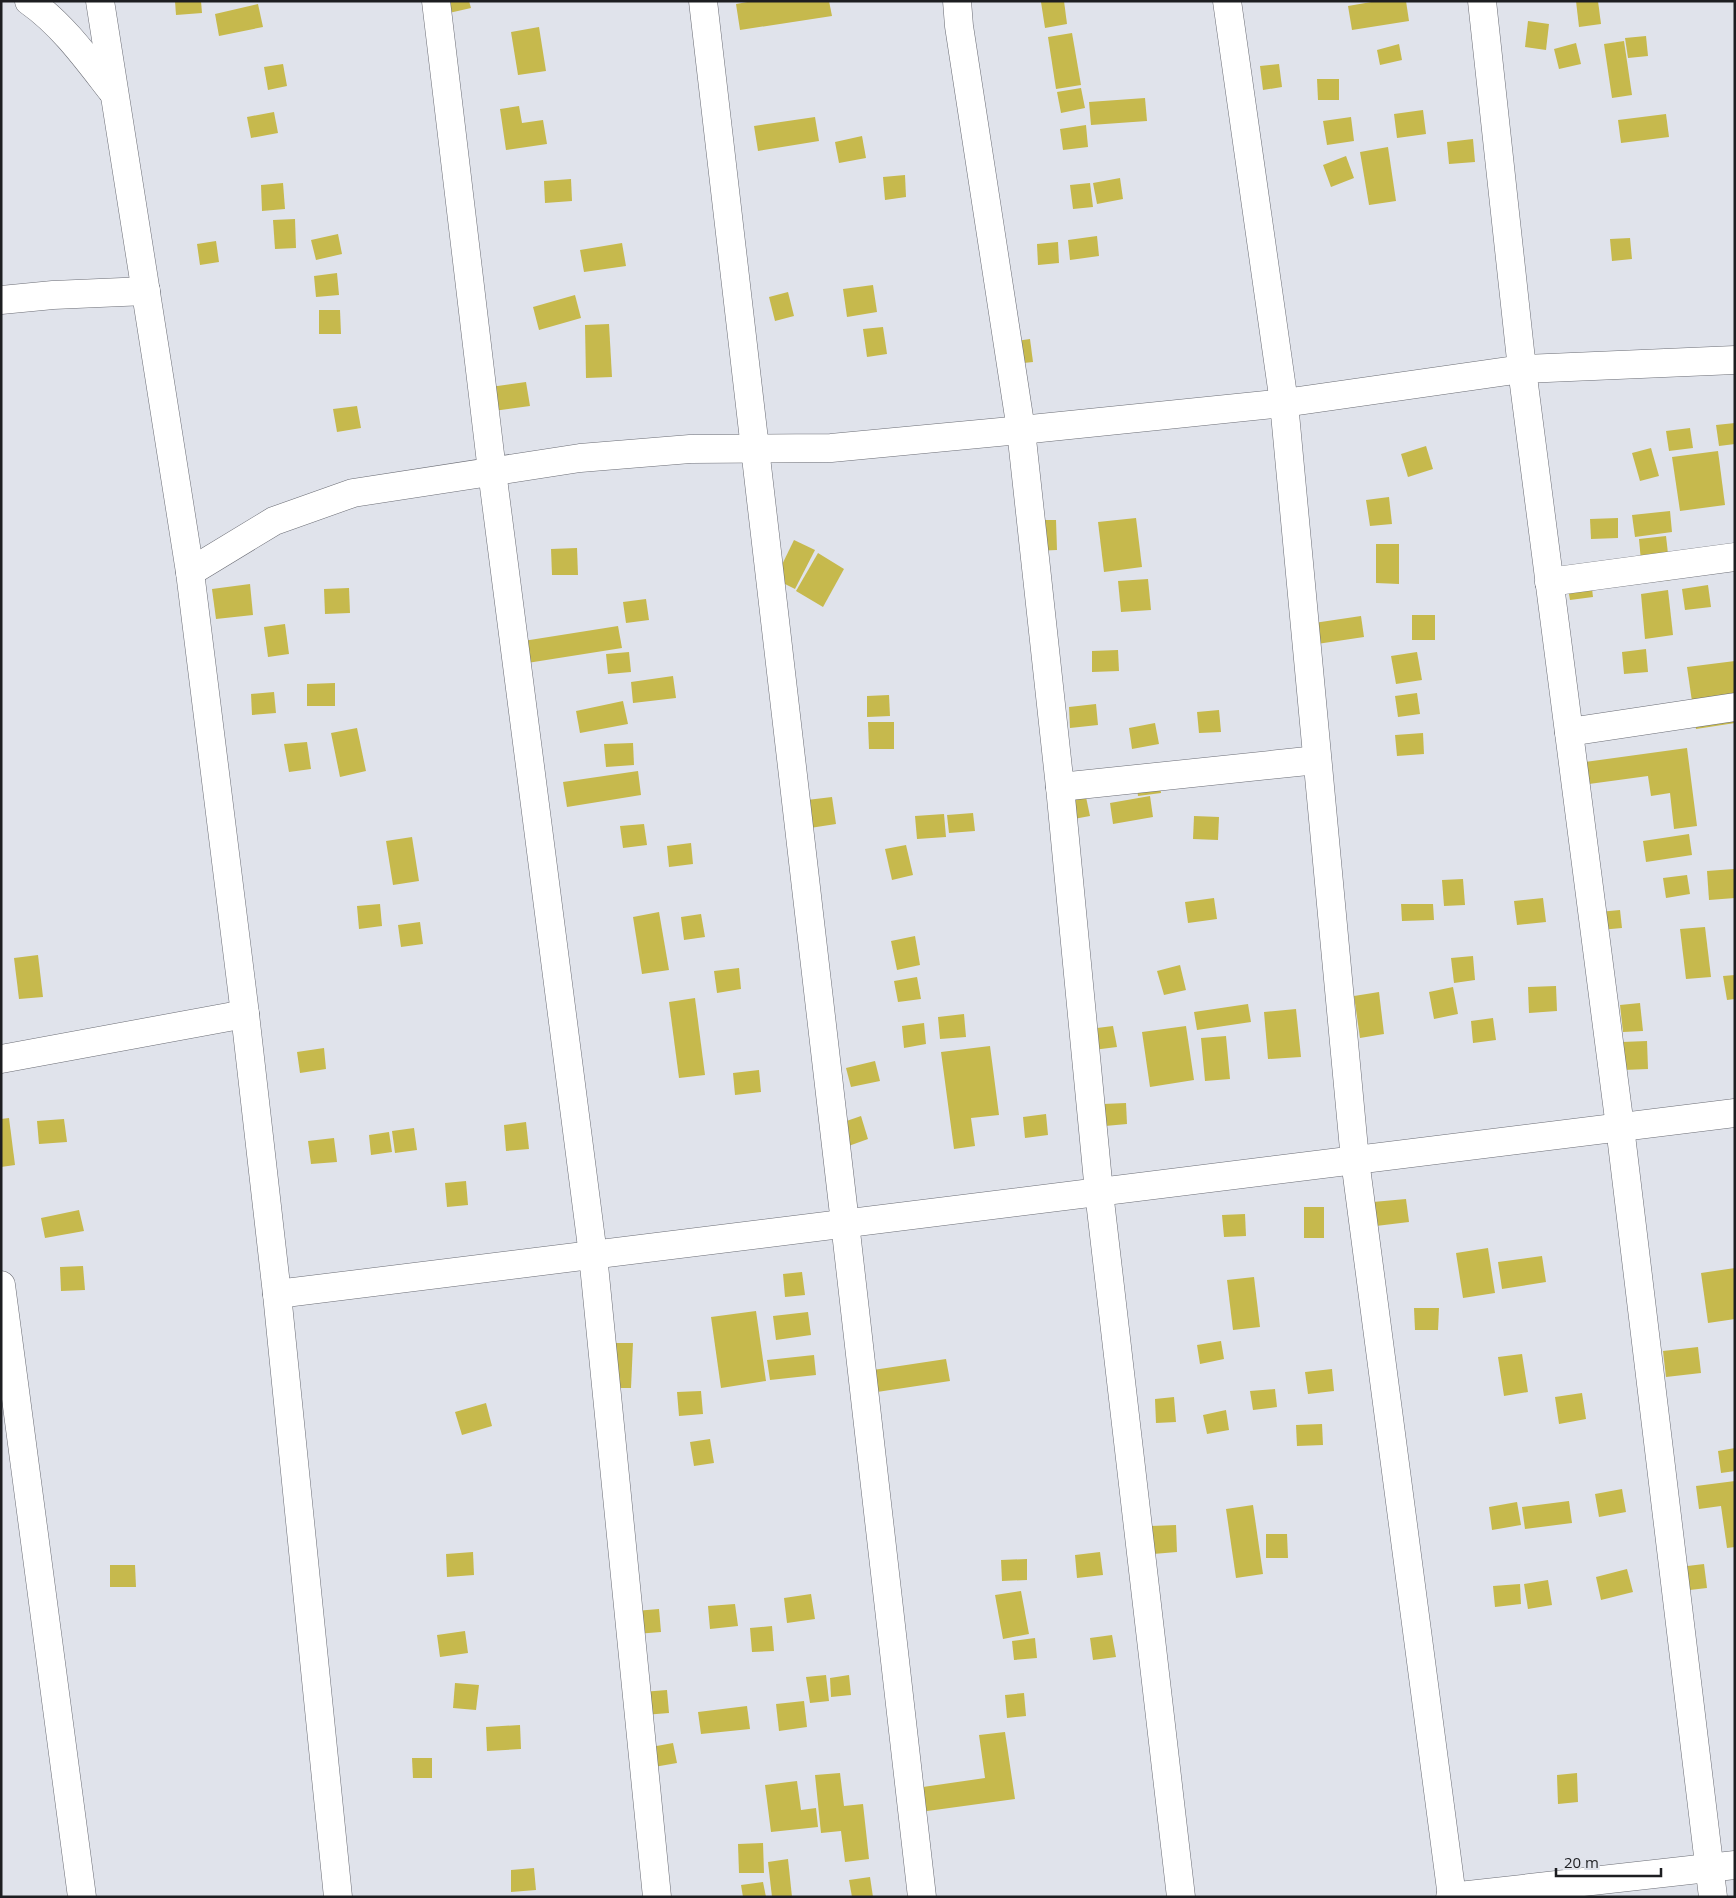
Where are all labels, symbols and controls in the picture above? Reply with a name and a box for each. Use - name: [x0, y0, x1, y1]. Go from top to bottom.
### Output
- scale bar: [1556, 1846, 1661, 1878]
- text: 20 m: [1564, 1852, 1599, 1872]

